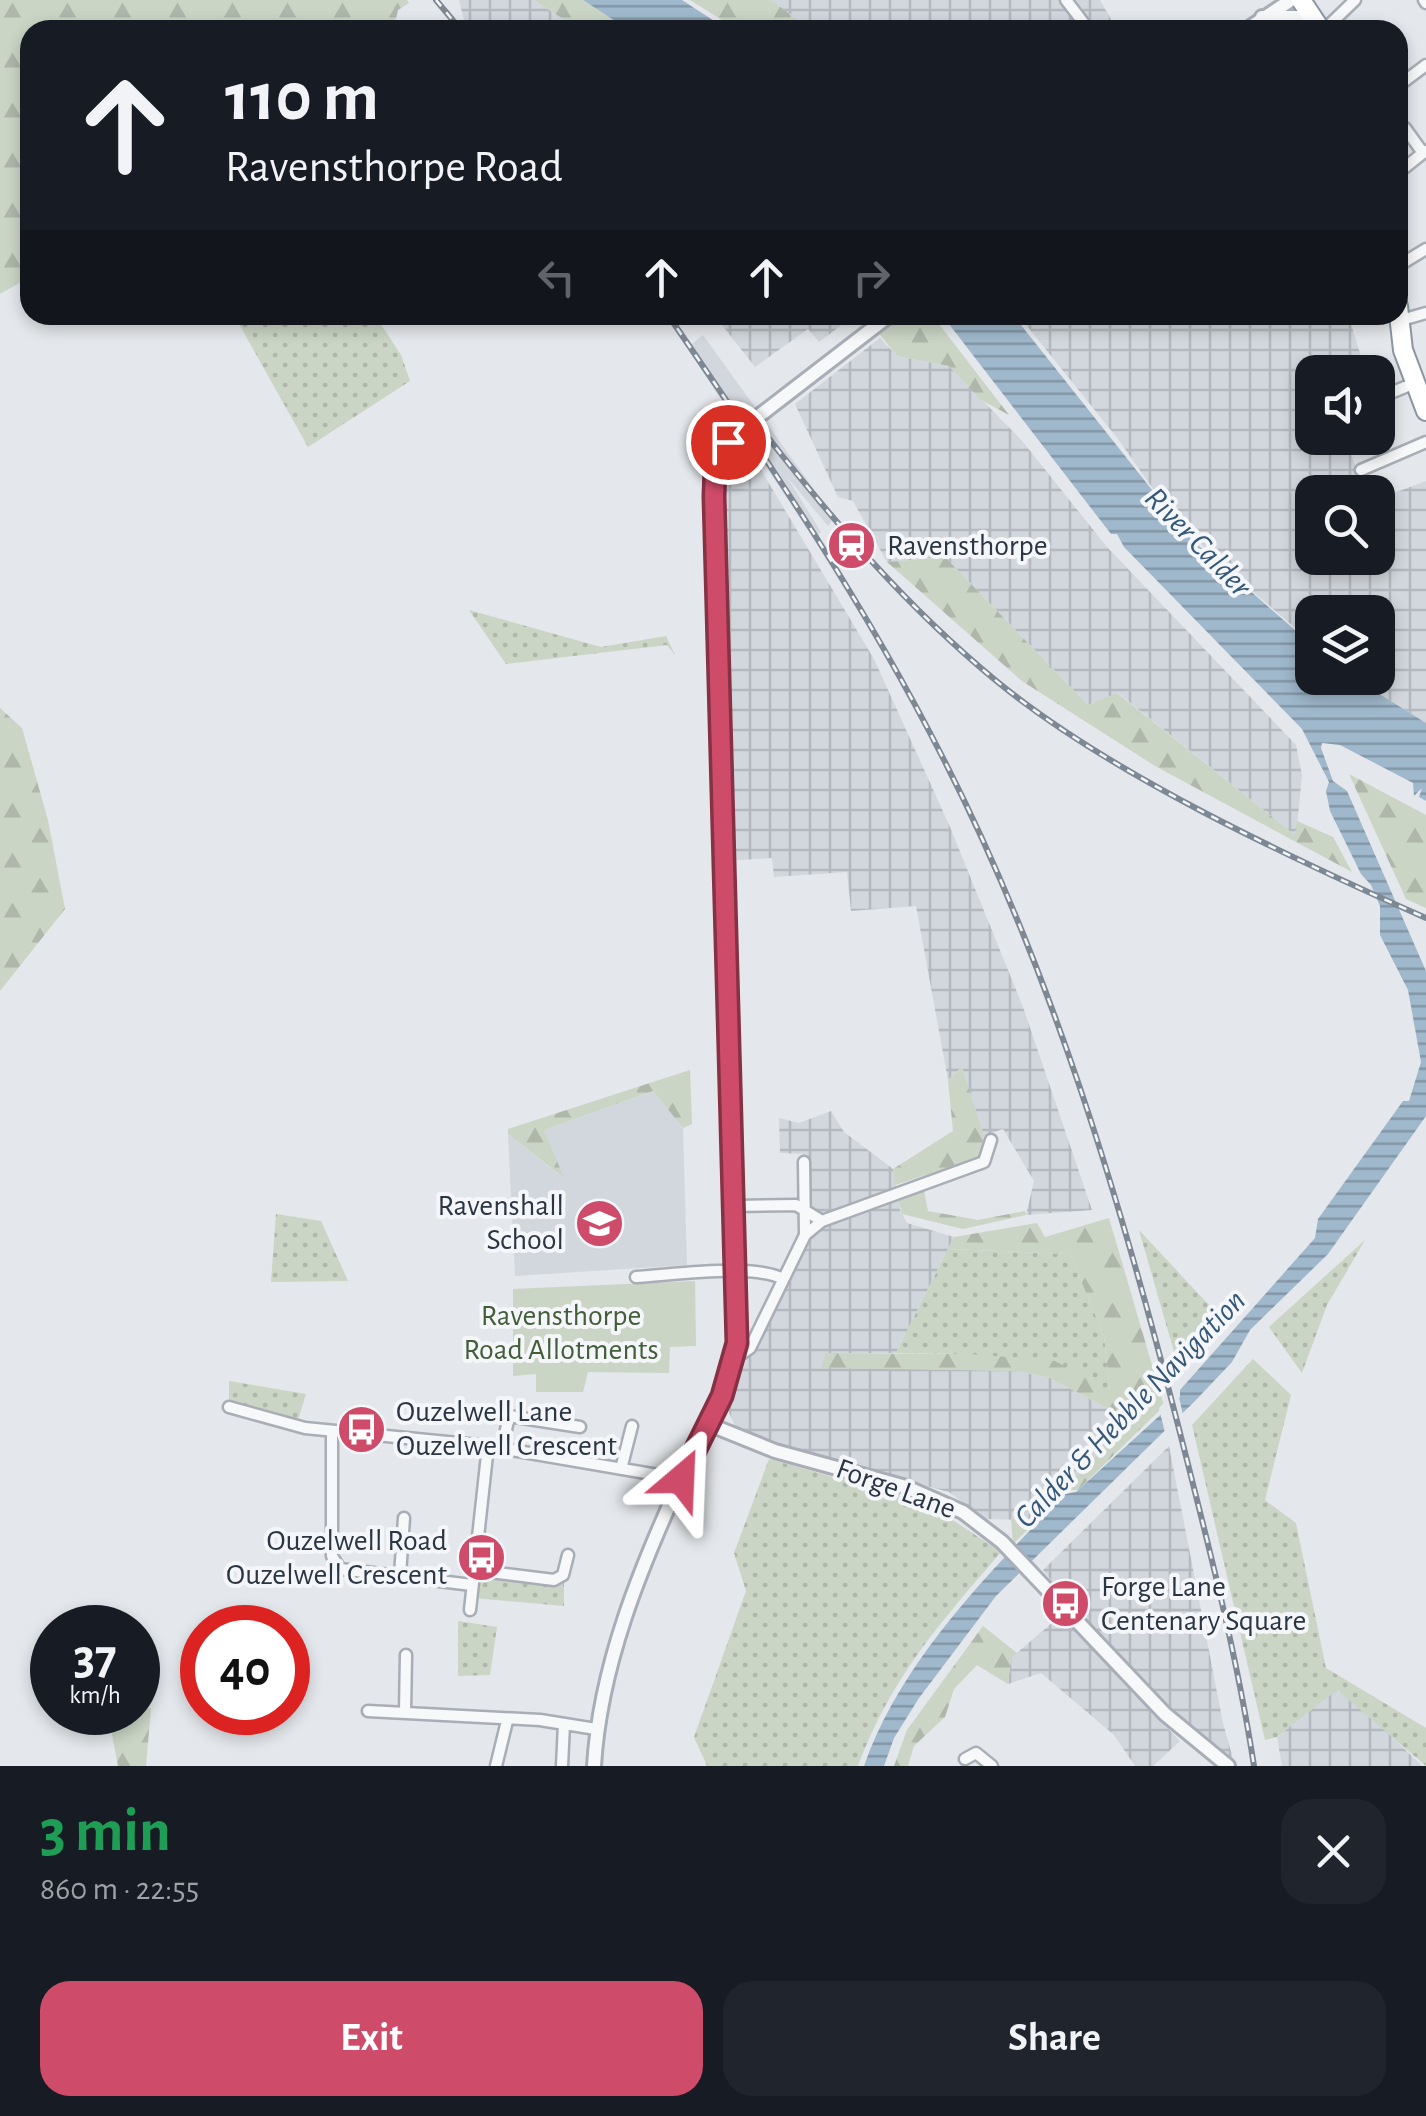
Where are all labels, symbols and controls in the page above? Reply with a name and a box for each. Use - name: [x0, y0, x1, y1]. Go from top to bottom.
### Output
- icon: ahead: [60, 60, 190, 190]
- text: 110 m: [225, 63, 379, 133]
- text: Ravensthorpe Road: [225, 145, 563, 190]
- icon: left: [529, 250, 584, 305]
- icon: ahead: [634, 250, 689, 305]
- icon: ahead: [739, 250, 794, 305]
- icon: right: [844, 250, 899, 305]
- map controls: [1295, 355, 1395, 695]
- button: sound: [1295, 355, 1395, 455]
- pin: [686, 400, 771, 485]
- icon: arrive: [701, 415, 756, 470]
- button: search: [1295, 475, 1395, 575]
- water label: River Calder: [1139, 481, 1258, 604]
- station icon: Ravensthorpe: [826, 520, 878, 572]
- place label: Ravensthorpe: [887, 531, 1048, 561]
- button: layers: [1295, 595, 1395, 695]
- place label: Ravenshall School: [438, 1191, 564, 1255]
- school or university icon: Ravenshall School: [573, 1197, 625, 1249]
- water label: Calder & Hebble Navigation: [1009, 1284, 1251, 1534]
- park label: Ravensthorpe Road Allotments: [463, 1301, 659, 1365]
- place label: Ouzelwell Lane Ouzelwell Crescent: [396, 1397, 617, 1461]
- bus stop icon: Ouzelwell Lane Ouzelwell Crescent: [335, 1403, 387, 1455]
- position arrow: [629, 1427, 733, 1531]
- street label: Forge Lane: [832, 1454, 960, 1524]
- place label: Ouzelwell Road Ouzelwell Crescent: [226, 1526, 447, 1590]
- bus stop icon: Ouzelwell Road Ouzelwell Crescent: [456, 1532, 508, 1584]
- place label: Forge Lane Centenary Square: [1101, 1572, 1306, 1636]
- bus stop icon: Forge Lane Centenary Square: [1040, 1578, 1092, 1630]
- speed limit sign: 40: [180, 1605, 310, 1735]
- text: 37: [73, 1633, 117, 1683]
- text: km/h: [69, 1683, 121, 1708]
- button: close: [1281, 1799, 1386, 1904]
- text: 3 min: [40, 1802, 171, 1862]
- text: 860 m · 22:55: [40, 1873, 199, 1905]
- button: Exit: [40, 1981, 703, 2096]
- button: Share: [723, 1981, 1386, 2096]

